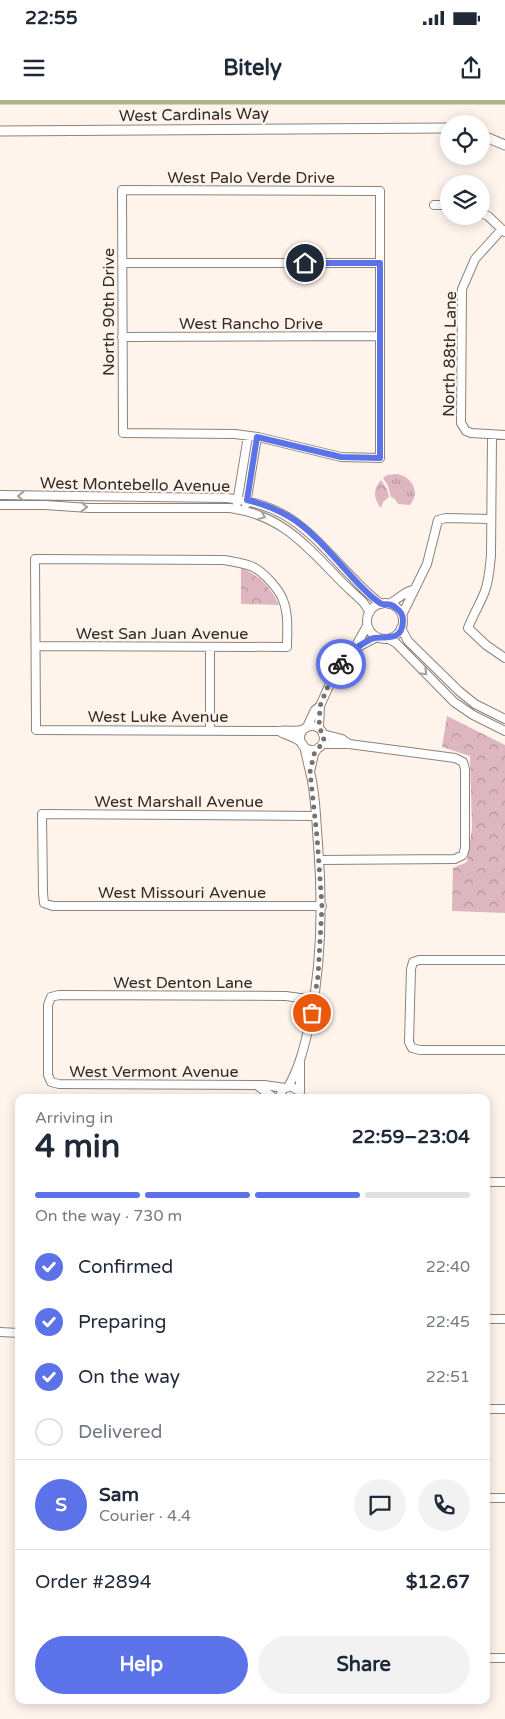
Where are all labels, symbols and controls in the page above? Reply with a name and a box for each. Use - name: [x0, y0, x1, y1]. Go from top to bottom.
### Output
- text: 22:55: [25, 7, 78, 29]
- icon: menu: [20, 54, 48, 82]
- icon: share: [457, 54, 485, 82]
- text: Bitely: [223, 55, 282, 81]
- street label: West Cardinals Way: [119, 104, 270, 126]
- map controls: [440, 115, 490, 225]
- button: locate: [440, 115, 490, 165]
- street label: West Palo Verde Drive: [167, 168, 335, 188]
- button: layers: [440, 175, 490, 225]
- pin: [284, 242, 326, 284]
- street label: North 90th Drive: [99, 248, 119, 376]
- icon: home: [291, 249, 319, 277]
- street label: North 88th Lane: [439, 291, 461, 417]
- street label: West Rancho Drive: [179, 314, 323, 334]
- street label: West Montebello Avenue: [40, 473, 230, 497]
- one-way arrow: [17, 491, 24, 501]
- one-way arrow: [80, 502, 88, 513]
- one-way arrow: [257, 510, 266, 521]
- street label: West San Juan Avenue: [76, 624, 248, 644]
- courier: [316, 639, 366, 689]
- icon: bike: [327, 650, 355, 678]
- one-way arrow: [418, 666, 427, 675]
- street label: West Luke Avenue: [88, 707, 228, 727]
- street label: West Marshall Avenue: [95, 792, 263, 812]
- street label: West Missouri Avenue: [98, 883, 266, 903]
- street label: West Denton Lane: [113, 973, 253, 993]
- pin: [291, 992, 333, 1034]
- icon: bag: [298, 999, 326, 1027]
- street label: West Vermont Avenue: [69, 1062, 239, 1082]
- text: Arriving in: [35, 1108, 113, 1128]
- text: 22:59–23:04: [352, 1126, 470, 1148]
- text: 4 min: [35, 1128, 120, 1166]
- text: On the way · 730 m: [35, 1206, 182, 1226]
- icon: check: [35, 1253, 63, 1281]
- text: Confirmed: [78, 1256, 173, 1278]
- text: 22:40: [426, 1257, 470, 1277]
- icon: check: [35, 1308, 63, 1336]
- text: Preparing: [78, 1311, 167, 1333]
- text: 22:45: [426, 1312, 470, 1332]
- icon: check: [35, 1363, 63, 1391]
- text: On the way: [78, 1366, 180, 1388]
- text: 22:51: [426, 1367, 470, 1387]
- text: Delivered: [78, 1421, 163, 1443]
- button: chat: [354, 1479, 406, 1531]
- button: phone: [418, 1479, 470, 1531]
- text: Sam: [99, 1484, 139, 1506]
- text: S: [55, 1494, 67, 1516]
- text: Courier · 4.4: [99, 1506, 191, 1526]
- text: Order #2894: [35, 1571, 152, 1593]
- text: $12.67: [406, 1571, 470, 1593]
- button: Help: [35, 1636, 248, 1694]
- button: Share: [258, 1636, 470, 1694]

